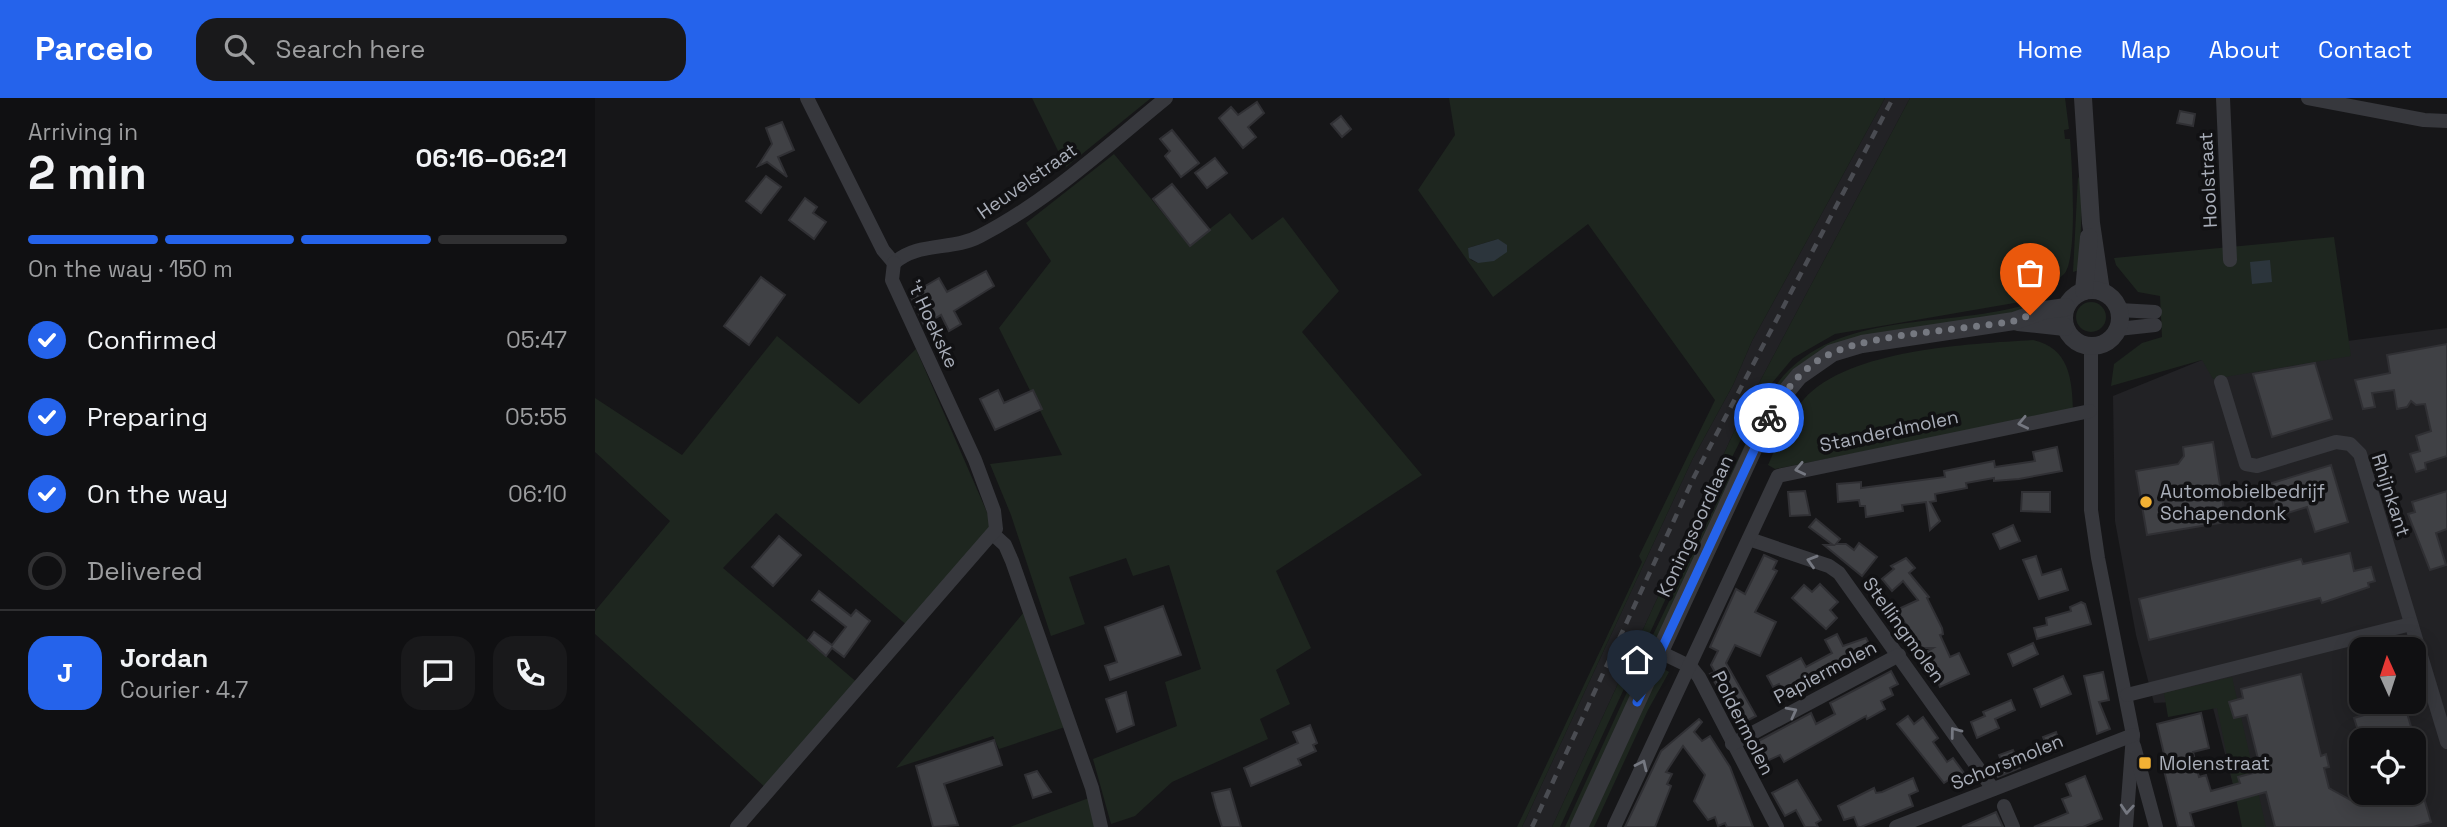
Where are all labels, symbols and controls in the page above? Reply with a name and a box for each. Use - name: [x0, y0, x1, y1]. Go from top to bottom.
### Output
- search box: [196, 18, 686, 81]
- text: Parcelo: [35, 28, 154, 70]
- icon: search: [220, 30, 258, 68]
- text: Search here: [276, 32, 425, 66]
- text: Home: [2017, 34, 2083, 65]
- text: Map: [2121, 34, 2171, 65]
- text: About: [2209, 34, 2280, 65]
- text: Contact: [2318, 34, 2412, 65]
- text: Arriving in: [28, 117, 138, 147]
- street label: Hoolstraat: [2193, 131, 2223, 229]
- street label: Heuvelstraat: [972, 137, 1082, 225]
- text: 06:16–06:21: [415, 141, 567, 175]
- text: 2 min: [28, 144, 147, 202]
- pin: [2000, 243, 2060, 315]
- text: On the way · 150 m: [28, 254, 233, 284]
- icon: bag: [2011, 254, 2049, 292]
- street label: 't Hoekske: [902, 276, 964, 372]
- icon: check: [28, 321, 66, 359]
- text: Confirmed: [87, 323, 217, 357]
- text: 05:47: [506, 325, 567, 355]
- courier: [1734, 383, 1804, 453]
- icon: check: [28, 398, 66, 436]
- icon: bike: [1750, 399, 1788, 437]
- text: Preparing: [87, 400, 208, 434]
- text: 05:55: [505, 402, 567, 432]
- street label: Standerdmolen: [1817, 404, 1961, 458]
- one-way arrow: [2017, 414, 2029, 429]
- street label: Rhijnkant: [2366, 450, 2416, 540]
- street label: Koningsoordlaan: [1651, 451, 1739, 601]
- one-way arrow: [1794, 461, 1806, 476]
- icon: check: [28, 475, 66, 513]
- text: On the way: [87, 477, 228, 511]
- text: 06:10: [508, 479, 567, 509]
- place label: Automobielbedrijf Schapendonk: [2160, 479, 2325, 526]
- marker: Automobielbedrijf Schapendonk: [2138, 494, 2154, 510]
- text: Delivered: [87, 554, 203, 588]
- one-way arrow: [1806, 554, 1818, 569]
- street label: Stellingmolen: [1857, 572, 1951, 688]
- pin: [1607, 630, 1667, 702]
- street label: Papiermolen: [1769, 634, 1881, 710]
- button: chat: [401, 636, 475, 710]
- button: phone: [493, 636, 567, 710]
- north arrow: [2349, 637, 2425, 714]
- map controls: [2349, 637, 2426, 805]
- text: Jordan: [120, 641, 208, 675]
- icon: home: [1618, 641, 1656, 679]
- text: J: [57, 656, 73, 690]
- street label: Poldermolen: [1706, 667, 1780, 779]
- text: Courier · 4.7: [120, 675, 248, 705]
- one-way arrow: [1785, 706, 1797, 720]
- street label: Schorsmolen: [1947, 728, 2067, 796]
- one-way arrow: [1950, 728, 1963, 740]
- button: locate: [2349, 728, 2426, 805]
- place label: Molenstraat: [2159, 751, 2270, 776]
- marker: Molenstraat: [2137, 755, 2153, 771]
- one-way arrow: [1634, 760, 1648, 772]
- one-way arrow: [2120, 803, 2135, 814]

